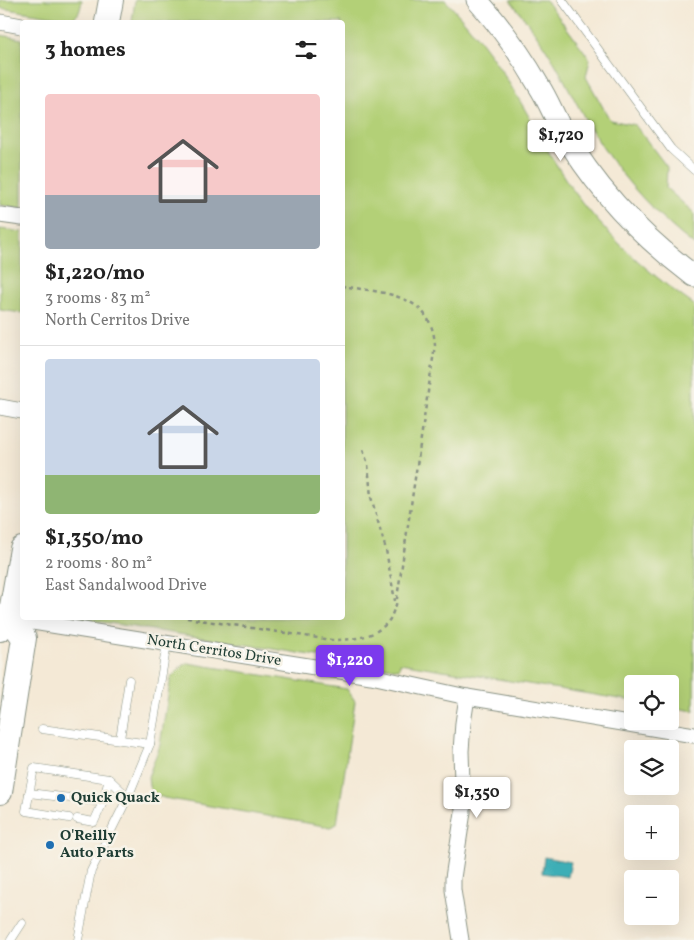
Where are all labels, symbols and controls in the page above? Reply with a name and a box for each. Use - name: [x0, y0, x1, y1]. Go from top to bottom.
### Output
- text: 3 homes: [45, 36, 126, 65]
- icon: filters: [292, 36, 320, 64]
- pin: $1,720: [520, 120, 602, 162]
- text: $1,720: [538, 125, 584, 147]
- icon: home: [138, 126, 228, 216]
- text: $1,220/mo: [45, 259, 145, 288]
- text: 3 rooms · 83 m²: [45, 288, 150, 310]
- text: North Cerritos Drive: [45, 310, 190, 332]
- icon: home: [138, 392, 228, 482]
- text: $1,350/mo: [45, 524, 143, 553]
- text: 2 rooms · 80 m²: [45, 553, 152, 575]
- text: East Sandalwood Drive: [45, 575, 207, 597]
- street label: North Cerritos Drive: [145, 630, 283, 672]
- pin: $1,220: [309, 644, 391, 687]
- text: $1,220: [327, 650, 373, 672]
- map controls: [624, 675, 679, 925]
- button: locate: [624, 675, 679, 730]
- button: layers: [624, 740, 679, 795]
- pin: $1,350: [436, 776, 518, 819]
- text: $1,350: [454, 782, 500, 804]
- place label: Quick Quack: [71, 788, 160, 809]
- marker: Quick Quack: [55, 792, 67, 804]
- button: +: [624, 805, 679, 860]
- place label: O'Reilly Auto Parts: [60, 826, 134, 864]
- marker: O'Reilly Auto Parts: [44, 839, 56, 851]
- button: −: [624, 870, 679, 925]

